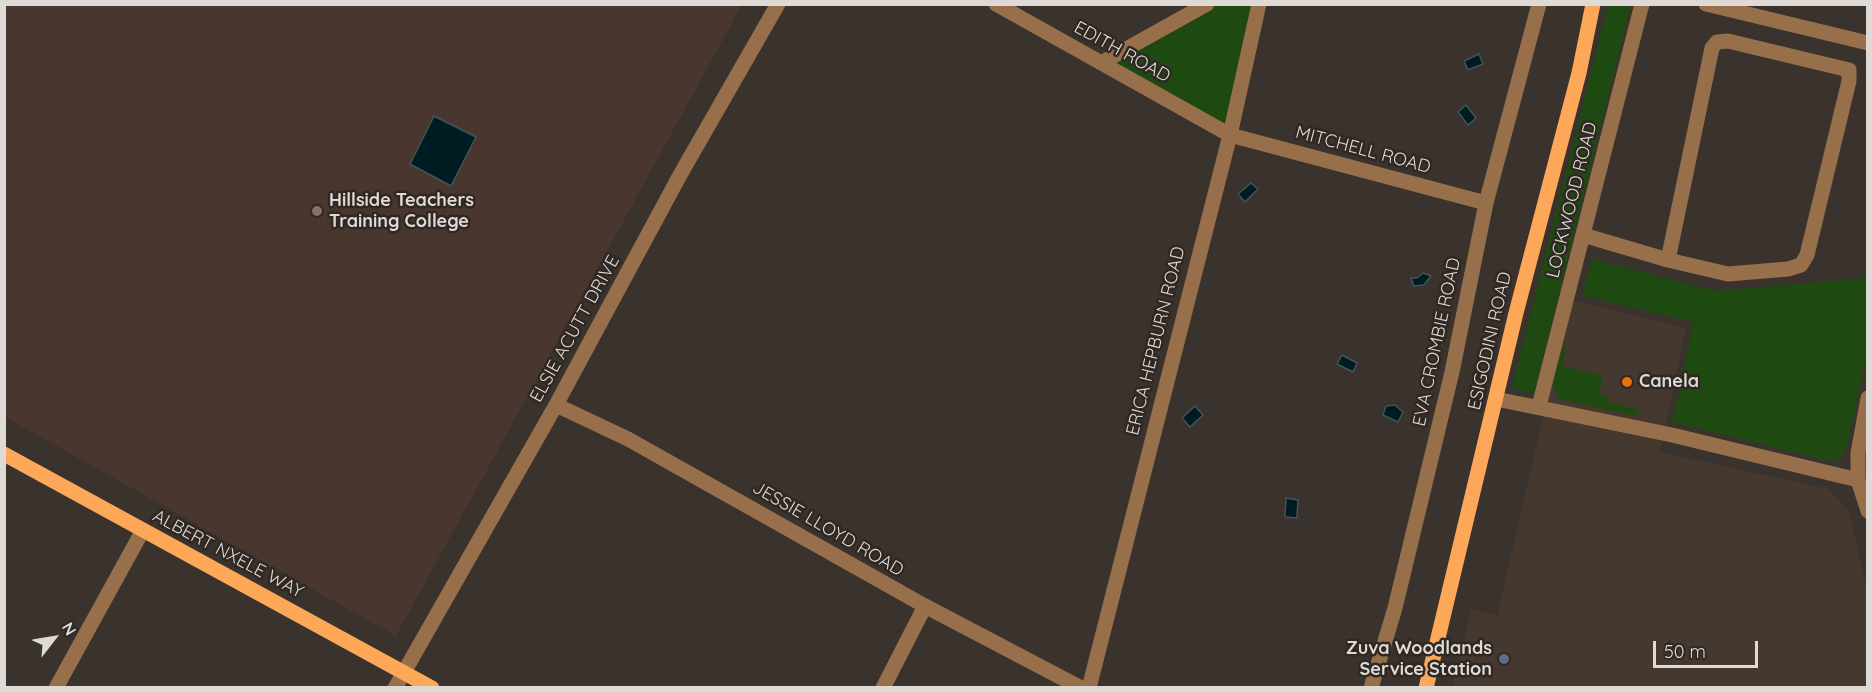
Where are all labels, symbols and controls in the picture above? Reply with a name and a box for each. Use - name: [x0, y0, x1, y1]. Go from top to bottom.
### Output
- street label: EDITH ROAD: [1070, 17, 1174, 87]
- street label: LOCKWOOD ROAD: [1542, 120, 1602, 280]
- street label: MITCHELL ROAD: [1293, 122, 1433, 178]
- place label: Hillside Teachers Training College: [329, 190, 474, 232]
- marker: Hillside Teachers Training College: [310, 204, 324, 218]
- street label: ERICA HEPBURN ROAD: [1122, 244, 1190, 438]
- street label: ELSIE ACUTT DRIVE: [526, 252, 624, 406]
- street label: EVA CROMBIE ROAD: [1409, 256, 1465, 428]
- street label: ESIGODINI ROAD: [1464, 270, 1516, 412]
- place label: Canela: [1639, 371, 1699, 393]
- marker: Canela: [1620, 375, 1634, 389]
- street label: JESSIE LLOYD ROAD: [749, 477, 907, 581]
- street label: ALBERT NXELE WAY: [149, 505, 307, 603]
- north arrow: [24, 608, 84, 668]
- text: N: [58, 619, 81, 639]
- scale bar: [1656, 629, 1761, 667]
- place label: Zuva Woodlands Service Station: [1346, 638, 1492, 680]
- text: 50 m: [1664, 640, 1706, 663]
- marker: Zuva Woodlands Service Station: [1497, 652, 1511, 666]

